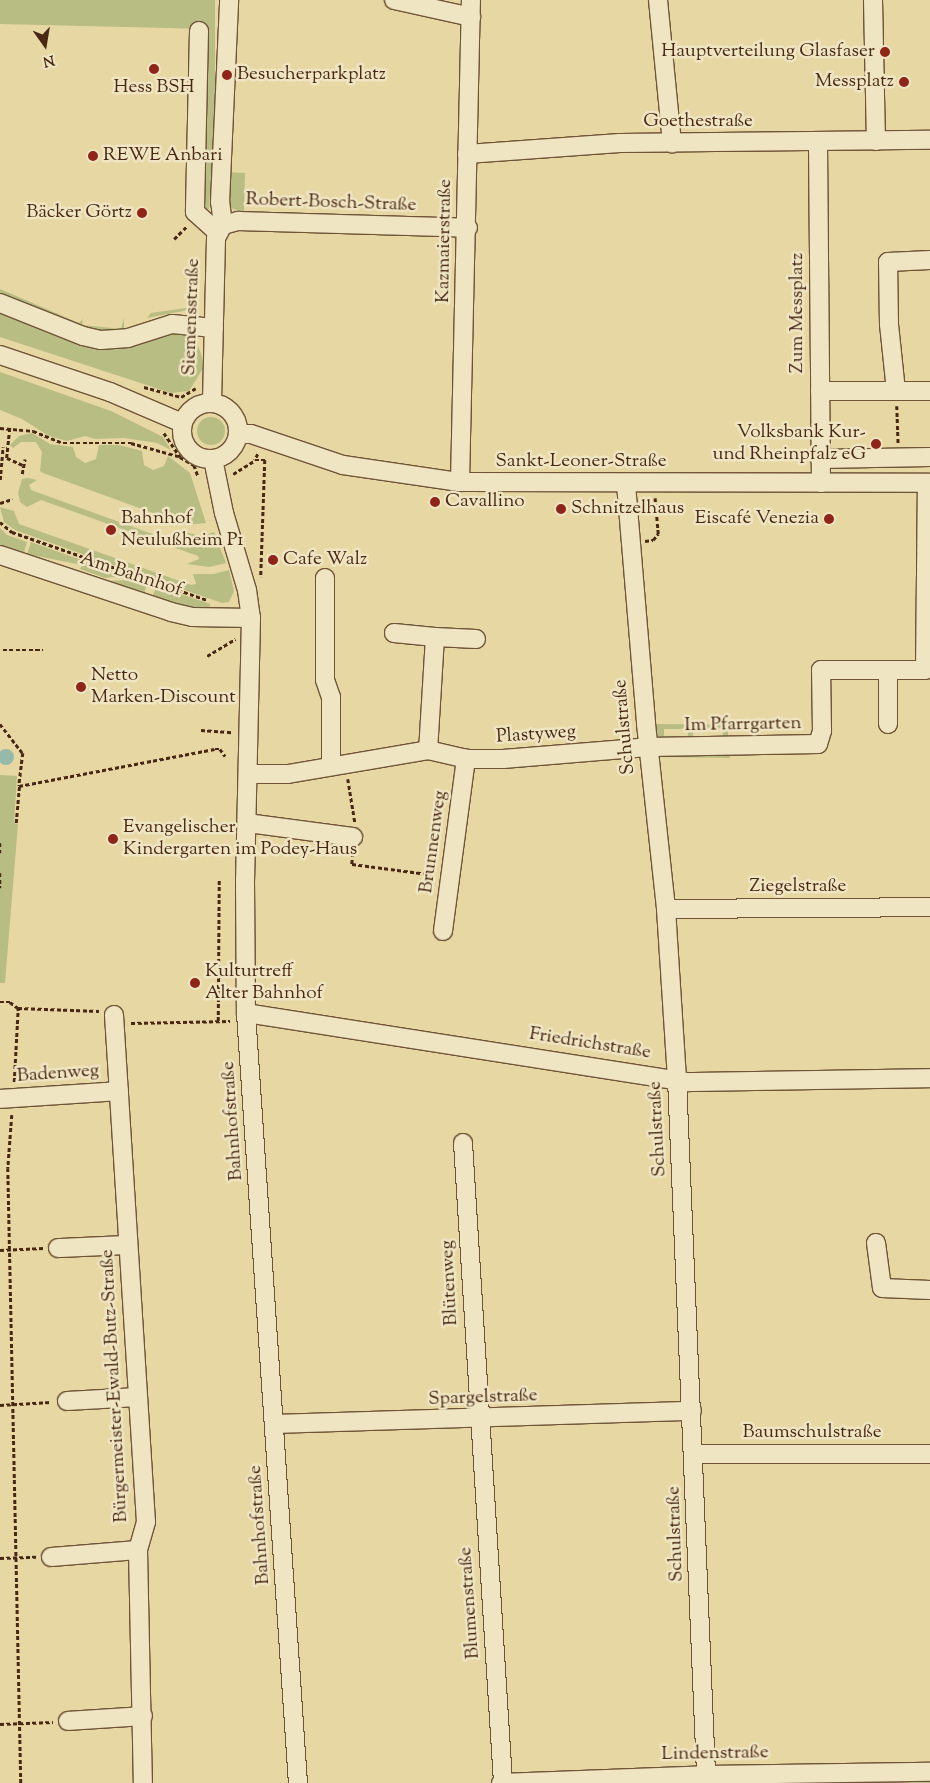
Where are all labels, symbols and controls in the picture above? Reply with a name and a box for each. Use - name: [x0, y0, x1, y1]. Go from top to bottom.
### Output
- north arrow: [20, 20, 70, 70]
- place label: Hauptverteilung Glasfaser: [661, 41, 875, 63]
- marker: Hauptverteilung Glasfaser: [879, 46, 891, 58]
- text: N: [41, 49, 56, 71]
- marker: Hess BSH: [148, 63, 160, 75]
- place label: Besucherparkplatz: [237, 64, 386, 86]
- marker: Besucherparkplatz: [221, 69, 233, 81]
- place label: Messplatz: [815, 71, 894, 93]
- marker: Messplatz: [898, 76, 910, 88]
- place label: Hess BSH: [113, 77, 195, 99]
- street label: Goethestraße: [643, 111, 753, 133]
- place label: REWE Anbari: [103, 145, 223, 167]
- marker: REWE Anbari: [87, 150, 99, 162]
- street label: Kazmaierstraße: [433, 179, 457, 303]
- street label: Robert-Bosch-Straße: [245, 189, 417, 217]
- place label: Bäcker Görtz: [26, 202, 132, 224]
- marker: Bäcker Görtz: [136, 207, 148, 219]
- street label: Zum Messplatz: [787, 253, 809, 373]
- street label: Siemensstraße: [179, 258, 205, 376]
- place label: Volksbank Kur- und Rheinpfalz eG: [713, 422, 866, 466]
- marker: Volksbank Kur- und Rheinpfalz eG: [870, 438, 882, 450]
- street label: Sankt-Leoner-Straße: [495, 451, 667, 473]
- place label: Cavallino: [445, 491, 525, 513]
- marker: Cavallino: [429, 496, 441, 508]
- place label: Schnitzelhaus: [571, 498, 684, 520]
- marker: Schnitzelhaus: [555, 503, 567, 515]
- place label: Bahnhof Neulußheim P1: [121, 508, 244, 552]
- place label: Eiscafé Venezia: [695, 508, 819, 530]
- marker: Eiscafé Venezia: [823, 513, 835, 525]
- marker: Bahnhof Neulußheim P1: [105, 524, 117, 536]
- street label: Am Bahnhof: [77, 548, 185, 602]
- place label: Cafe Walz: [283, 549, 367, 571]
- marker: Cafe Walz: [267, 554, 279, 566]
- place label: Netto Marken-Discount: [91, 665, 236, 709]
- street label: Schulstraße: [609, 678, 641, 776]
- marker: Netto Marken-Discount: [75, 681, 87, 693]
- street label: Im Pfarrgarten: [684, 713, 802, 737]
- street label: Plastyweg: [495, 721, 577, 749]
- street label: Brunnenweg: [415, 789, 453, 895]
- place label: Evangelischer Kindergarten im Podey-Haus: [123, 817, 357, 861]
- marker: Evangelischer Kindergarten im Podey-Haus: [107, 833, 119, 845]
- street label: Ziegelstraße: [750, 876, 846, 898]
- place label: Kulturtreff Alter Bahnhof: [205, 961, 323, 1005]
- marker: Kulturtreff Alter Bahnhof: [189, 977, 201, 989]
- street label: Friedrichstraße: [528, 1023, 652, 1065]
- street label: Badenweg: [16, 1060, 100, 1088]
- street label: Bahnhofstraße: [217, 1060, 249, 1182]
- street label: Schulstraße: [644, 1081, 672, 1177]
- street label: Blütenweg: [436, 1240, 464, 1326]
- street label: Bürgermeister-Ewald-Butz-Straße: [96, 1249, 134, 1523]
- street label: Spargelstraße: [428, 1385, 538, 1411]
- street label: Baumschulstraße: [742, 1422, 882, 1444]
- street label: Bahnhofstraße: [244, 1464, 276, 1586]
- street label: Schulstraße: [663, 1486, 689, 1582]
- street label: Blumenstraße: [455, 1546, 485, 1660]
- street label: Lindenstraße: [661, 1742, 769, 1766]

